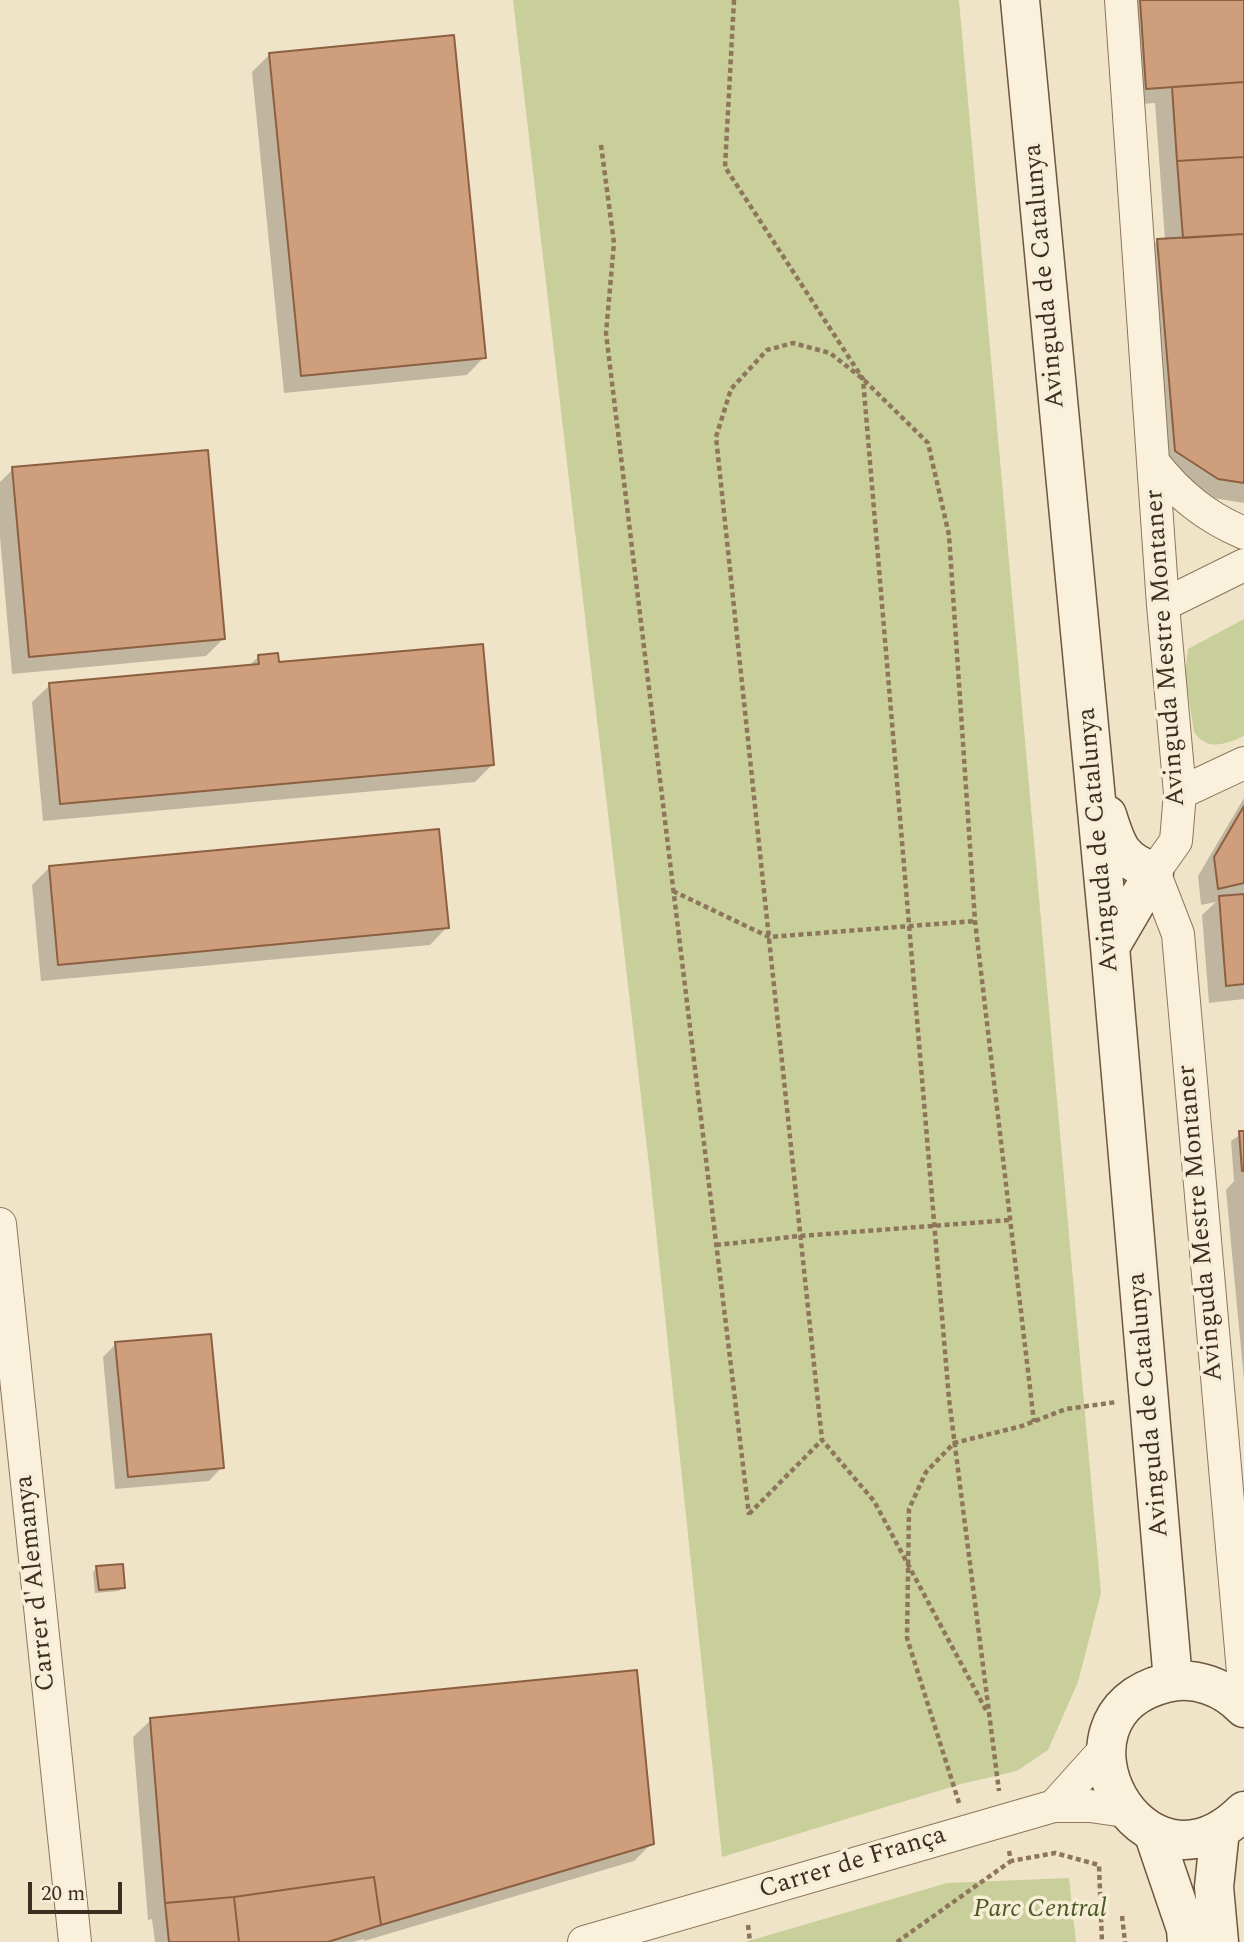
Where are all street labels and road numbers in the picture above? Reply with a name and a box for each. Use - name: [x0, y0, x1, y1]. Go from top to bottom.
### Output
- street label: Avinguda de Catalunya: [1019, 142, 1073, 410]
- street label: Avinguda Mestre Montaner: [1140, 488, 1194, 808]
- street label: Avinguda de Catalunya: [1073, 706, 1127, 974]
- street label: Avinguda Mestre Montaner: [1173, 1063, 1231, 1383]
- street label: Avinguda de Catalunya: [1123, 1271, 1177, 1539]
- street label: Carrer d'Alemanya: [10, 1473, 64, 1693]
- street label: Carrer de França: [756, 1821, 950, 1907]

